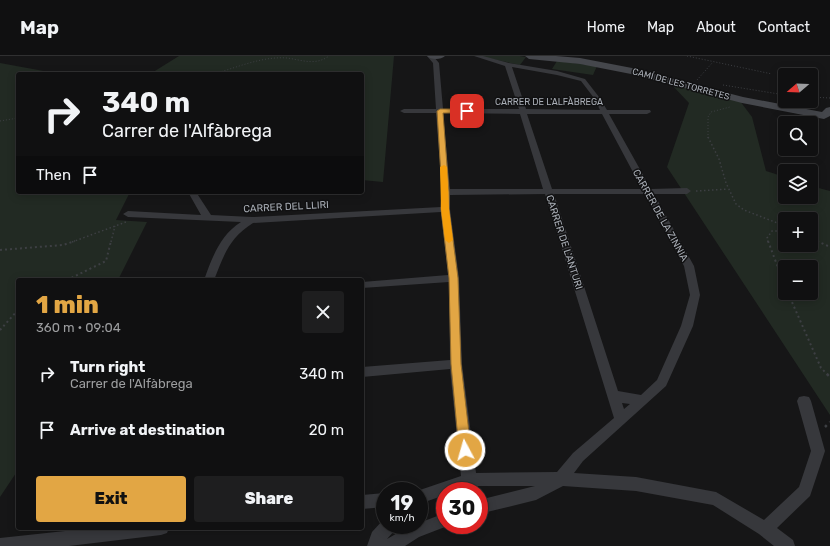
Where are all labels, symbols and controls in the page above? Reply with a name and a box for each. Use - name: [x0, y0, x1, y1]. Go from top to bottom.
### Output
- text: Map: [20, 16, 59, 39]
- text: Home: [587, 19, 625, 36]
- text: Map: [647, 19, 674, 36]
- text: About: [696, 19, 736, 36]
- text: Contact: [758, 19, 810, 36]
- street label: CAMÍ DE LES TORRETES: [631, 65, 731, 102]
- north arrow: [778, 68, 818, 108]
- map controls: [778, 68, 818, 300]
- text: 340 m: [102, 86, 190, 119]
- icon: right: [36, 88, 88, 140]
- pin: [450, 94, 484, 128]
- street label: CARRER DE L'ALFÀBREGA: [495, 96, 603, 107]
- icon: arrive: [456, 100, 478, 122]
- button: search: [778, 116, 818, 156]
- text: Carrer de l'Alfàbrega: [102, 120, 272, 142]
- icon: arrive: [79, 164, 101, 186]
- button: layers: [778, 164, 818, 204]
- text: Then: [36, 166, 71, 184]
- street label: CARRER DE LA ZINNIA: [630, 167, 691, 264]
- street label: CARRER DE L'ANTURI: [543, 194, 585, 291]
- street label: CARRER DEL LLIRI: [243, 199, 329, 215]
- button: +: [778, 212, 818, 252]
- button: −: [778, 260, 818, 300]
- text: 1 min: [36, 291, 99, 319]
- button: close: [302, 291, 344, 333]
- text: 360 m · 09:04: [36, 320, 121, 335]
- text: Turn right: [70, 358, 145, 376]
- icon: right: [36, 363, 58, 385]
- text: 340 m: [299, 365, 344, 383]
- text: Carrer de l'Alfàbrega: [70, 376, 193, 391]
- icon: arrive: [36, 419, 58, 441]
- text: Arrive at destination: [70, 421, 225, 439]
- text: 20 m: [309, 421, 344, 439]
- position arrow: [444, 429, 486, 471]
- button: Exit: [36, 476, 186, 522]
- button: Share: [194, 476, 344, 522]
- speed limit sign: 30: [436, 482, 488, 534]
- text: 19: [391, 491, 413, 515]
- text: km/h: [390, 512, 414, 524]

